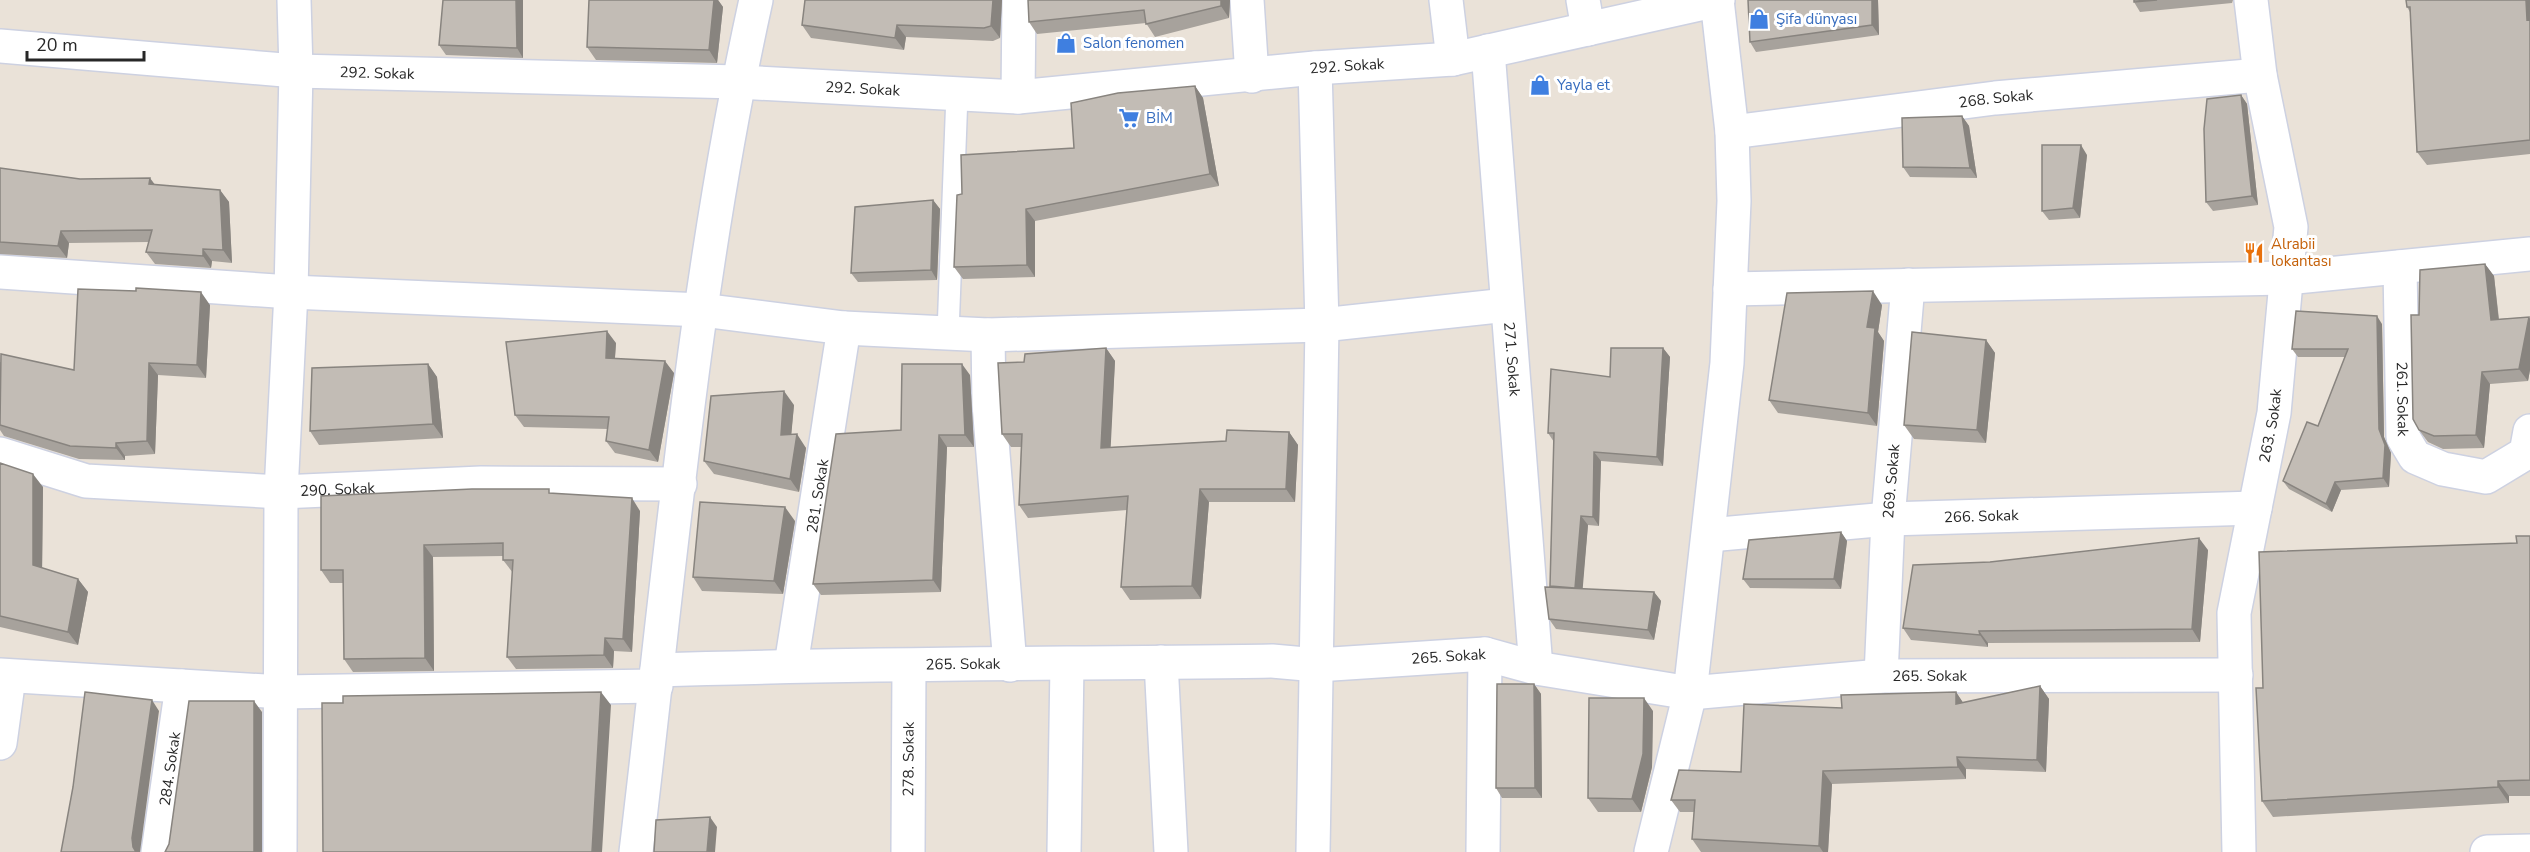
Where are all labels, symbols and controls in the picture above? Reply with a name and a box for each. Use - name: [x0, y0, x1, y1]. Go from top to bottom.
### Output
- shop icon: Şifa dünyası: [1747, 7, 1771, 31]
- place label: Şifa dünyası: [1776, 9, 1857, 29]
- scale bar: [27, 24, 144, 62]
- shop icon: Salon fenomen: [1054, 31, 1078, 55]
- text: 20 m: [36, 33, 78, 57]
- place label: Salon fenomen: [1083, 33, 1184, 53]
- street label: 292. Sokak: [1309, 53, 1385, 78]
- street label: 292. Sokak: [339, 62, 415, 84]
- shop icon: Yayla et: [1528, 73, 1552, 97]
- place label: Yayla et: [1556, 75, 1611, 95]
- street label: 292. Sokak: [825, 77, 901, 101]
- street label: 268. Sokak: [1957, 85, 2034, 113]
- supermarket icon: BİM: [1117, 106, 1141, 130]
- place label: BİM: [1146, 108, 1173, 128]
- place label: Alrabii lokantası: [2271, 234, 2332, 271]
- restaurant icon: Alrabii lokantası: [2242, 241, 2266, 265]
- street label: 271. Sokak: [1499, 321, 1525, 398]
- street label: 261. Sokak: [2392, 361, 2413, 437]
- street label: 263. Sokak: [2254, 387, 2286, 464]
- street label: 269. Sokak: [1878, 443, 1904, 519]
- street label: 281. Sokak: [802, 457, 833, 535]
- street label: 290. Sokak: [300, 478, 376, 501]
- street label: 266. Sokak: [1944, 505, 2019, 527]
- street label: 265. Sokak: [1410, 644, 1487, 669]
- street label: 265. Sokak: [925, 654, 1001, 674]
- street label: 265. Sokak: [1892, 666, 1968, 686]
- street label: 278. Sokak: [898, 721, 919, 796]
- street label: 284. Sokak: [155, 730, 185, 807]

